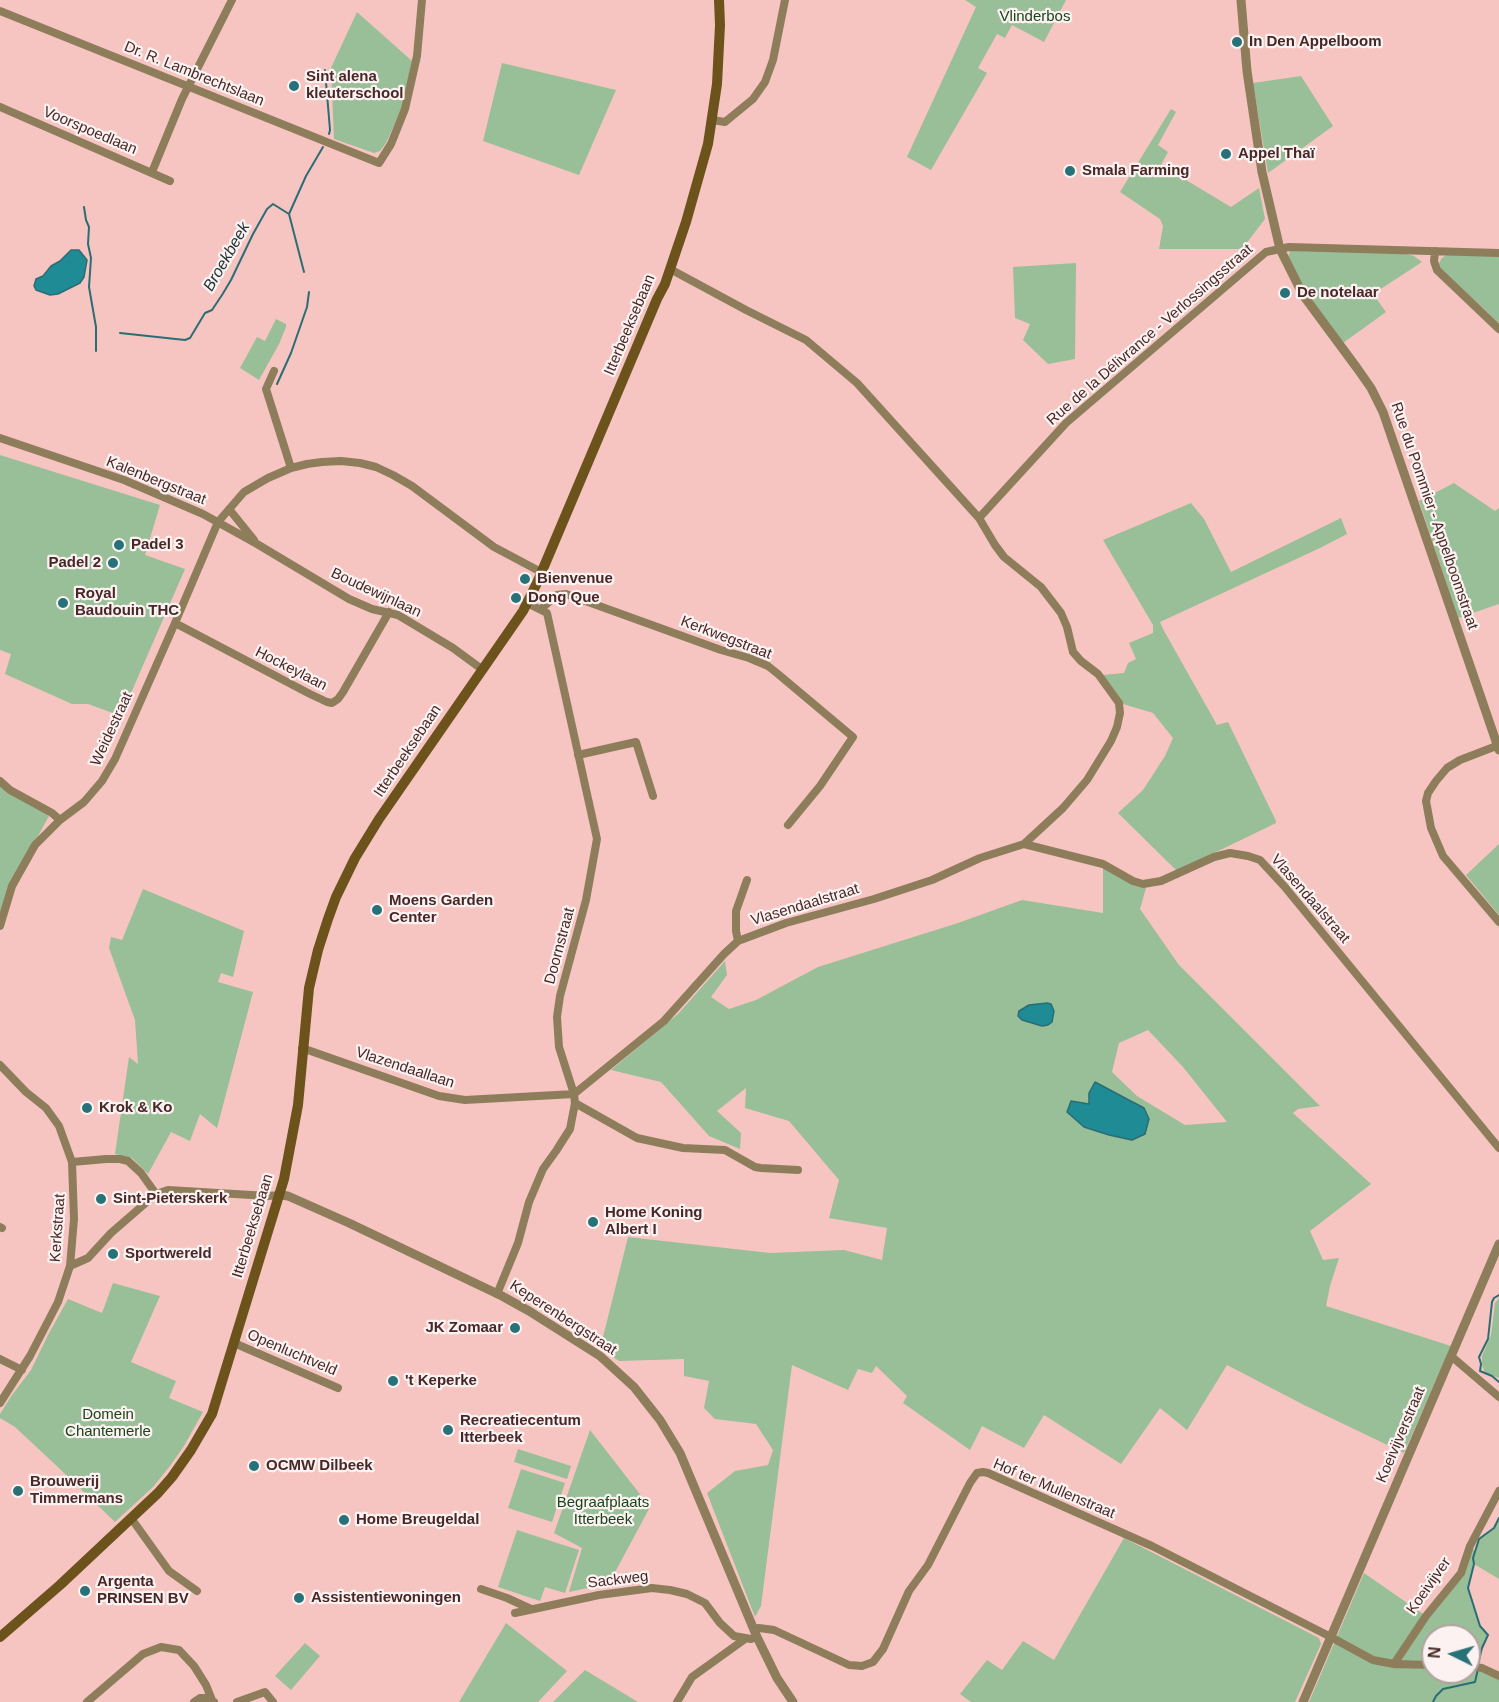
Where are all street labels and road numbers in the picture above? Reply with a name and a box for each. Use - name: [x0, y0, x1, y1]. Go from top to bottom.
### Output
- street label: Dr. R. Lambrechtslaan: [121, 38, 267, 110]
- street label: Voorspoedlaan: [40, 103, 140, 159]
- street label: Rue de la Délivrance - Verlossingsstraat: [1043, 241, 1257, 429]
- street label: Itterbeeksebaan: [601, 272, 659, 378]
- street label: Rue du Pommier - Appelboomstraat: [1387, 400, 1481, 632]
- street label: Kalenbergstraat: [104, 453, 208, 509]
- street label: Boudewijnlaan: [328, 564, 424, 622]
- street label: Kerkwegstraat: [678, 612, 774, 664]
- street label: Hockeylaan: [252, 643, 330, 695]
- street label: Weidestraat: [87, 689, 137, 769]
- street label: Itterbeeksebaan: [370, 701, 446, 801]
- street label: Vlasendaalstraat: [1267, 851, 1353, 947]
- street label: Vlasendaalstraat: [749, 880, 861, 930]
- street label: Doornstraat: [541, 906, 579, 986]
- street label: Vlazendaallaan: [353, 1044, 457, 1092]
- street label: Itterbeeksebaan: [229, 1172, 277, 1280]
- street label: Kerkstraat: [47, 1193, 69, 1263]
- street label: Keperenbergstraat: [506, 1277, 620, 1359]
- street label: Openluchtveld: [244, 1326, 340, 1380]
- street label: Koeivijverstraat: [1373, 1384, 1429, 1486]
- street label: Hof ter Mullenstraat: [990, 1455, 1118, 1523]
- street label: Koeivijver: [1403, 1554, 1455, 1618]
- street label: Sackweg: [587, 1567, 649, 1593]

